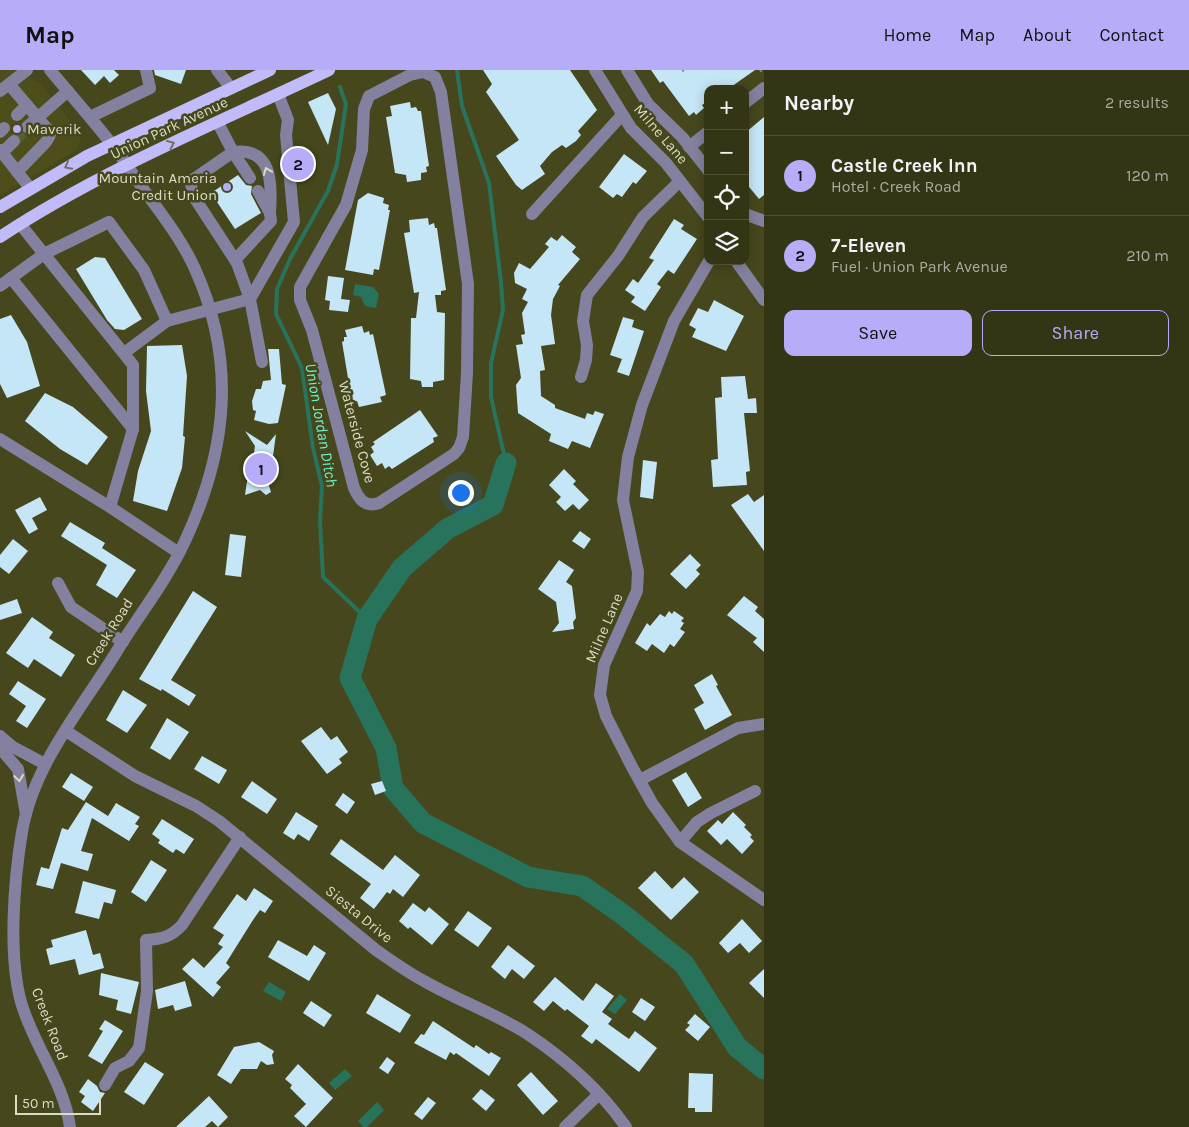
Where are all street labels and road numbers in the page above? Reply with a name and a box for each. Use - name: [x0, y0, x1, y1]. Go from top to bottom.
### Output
- street label: Union Park Avenue: [107, 93, 231, 163]
- street label: Milne Lane: [630, 100, 692, 168]
- street label: Waterside Cove: [335, 379, 379, 485]
- street label: Milne Lane: [581, 591, 627, 665]
- street label: Creek Road: [81, 595, 137, 669]
- street label: Siesta Drive: [322, 881, 396, 947]
- street label: Creek Road: [28, 985, 72, 1063]

